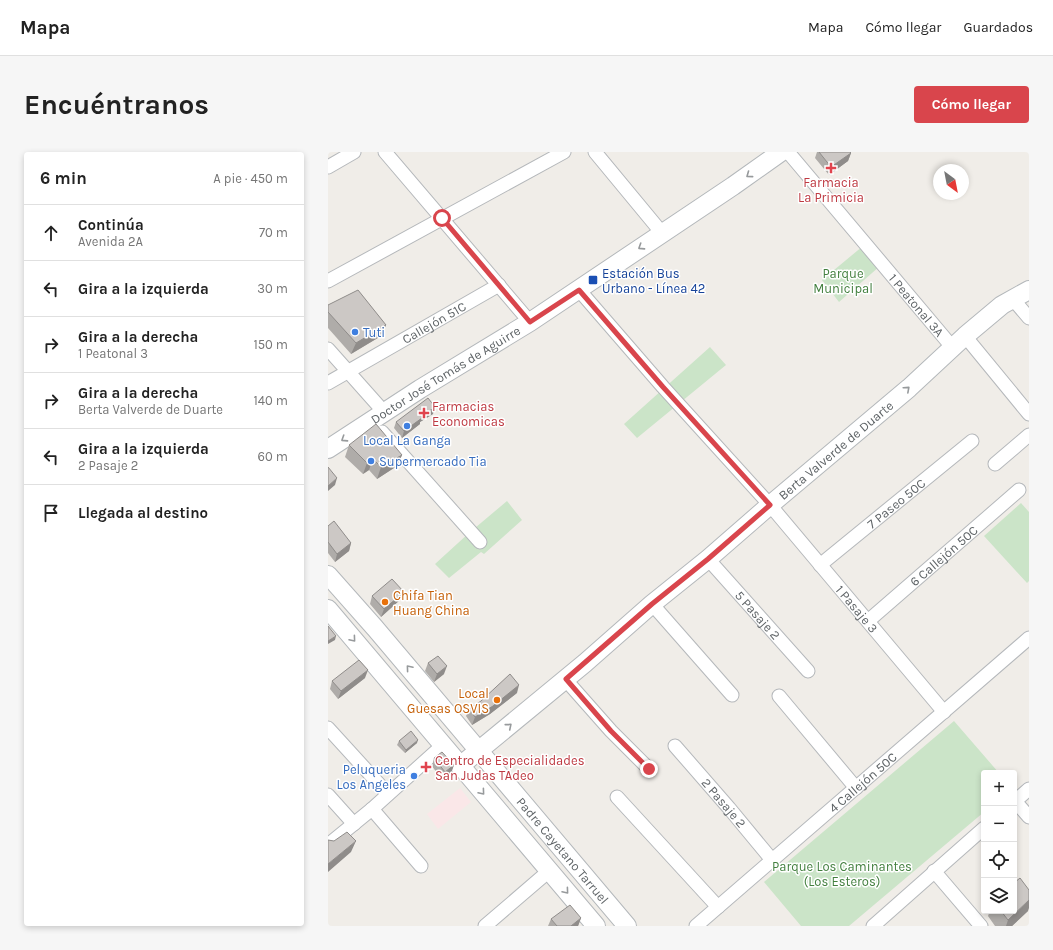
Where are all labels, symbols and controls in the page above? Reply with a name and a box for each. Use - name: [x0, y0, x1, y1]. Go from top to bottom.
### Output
- text: Mapa: [20, 17, 70, 39]
- text: Mapa: [808, 19, 843, 36]
- text: Cómo llegar: [865, 19, 941, 36]
- text: Guardados: [963, 19, 1033, 36]
- button: Cómo llegar: [914, 86, 1029, 123]
- text: Encuéntranos: [24, 88, 209, 121]
- marker: Farmacia La Primicia: [826, 163, 836, 173]
- north arrow: [933, 164, 969, 200]
- text: 6 min: [40, 168, 87, 188]
- one-way arrow: [747, 170, 754, 177]
- text: A pie · 450 m: [213, 171, 288, 186]
- place label: Farmacia La Primicia: [798, 175, 864, 205]
- route start: [433, 209, 451, 227]
- text: Continúa: [78, 216, 144, 234]
- icon: ahead: [40, 222, 62, 244]
- text: 70 m: [259, 225, 288, 240]
- text: Avenida 2A: [78, 234, 143, 249]
- one-way arrow: [638, 242, 645, 250]
- place label: Estación Bus Urbano - Línea 42: [602, 266, 705, 296]
- park label: Parque Municipal: [813, 266, 873, 296]
- street label: 1 Peatonal 3A: [886, 271, 947, 340]
- marker: Estación Bus Urbano - Línea 42: [587, 274, 599, 286]
- icon: left: [40, 278, 62, 300]
- text: Gira a la izquierda: [78, 280, 209, 298]
- text: 30 m: [257, 281, 288, 296]
- street label: Callejón 51C: [400, 299, 469, 347]
- street label: Doctor José Tomás de Aguirre: [368, 323, 523, 427]
- place label: Tuti: [363, 325, 385, 340]
- marker: Tuti: [350, 327, 360, 337]
- text: Gira a la derecha: [78, 328, 198, 346]
- icon: right: [40, 334, 62, 356]
- text: 150 m: [253, 337, 288, 352]
- text: 1 Peatonal 3: [78, 346, 148, 361]
- text: Gira a la derecha: [78, 384, 198, 402]
- one-way arrow: [903, 387, 910, 394]
- icon: right: [40, 390, 62, 412]
- text: 140 m: [253, 393, 288, 408]
- street label: Berta Valverde de Duarte: [776, 398, 896, 503]
- place label: Farmacias Economicas: [432, 399, 505, 429]
- text: Berta Valverde de Duarte: [78, 402, 223, 417]
- marker: Farmacias Economicas: [419, 408, 429, 418]
- marker: Local La Ganga: [402, 421, 412, 431]
- place label: Local La Ganga: [363, 433, 451, 448]
- one-way arrow: [342, 434, 349, 441]
- text: Gira a la izquierda: [78, 440, 209, 458]
- icon: left: [40, 446, 62, 468]
- text: 60 m: [258, 449, 288, 464]
- place label: Supermercado Tia: [379, 454, 487, 469]
- marker: Supermercado Tia: [366, 456, 376, 466]
- text: 2 Pasaje 2: [78, 458, 138, 473]
- street label: 7 Paseo 50C: [864, 475, 928, 531]
- icon: arrive: [40, 502, 62, 524]
- text: Llegada al destino: [78, 504, 208, 522]
- street label: 6 Callejón 50C: [907, 522, 981, 589]
- street label: 1 Pasaje 3: [833, 582, 881, 636]
- place label: Chifa Tian Huang China: [393, 588, 470, 618]
- street label: 5 Pasaje 2: [732, 588, 783, 643]
- marker: Chifa Tian Huang China: [380, 597, 390, 607]
- one-way arrow: [349, 635, 356, 642]
- one-way arrow: [406, 665, 413, 673]
- place label: Local Guesas OSVIS: [407, 686, 489, 716]
- marker: Local Guesas OSVIS: [492, 695, 502, 705]
- one-way arrow: [504, 724, 511, 731]
- street label: 4 Callejón 50C: [826, 749, 900, 816]
- place label: Centro de Especialidades San Judas TAdeo: [435, 753, 585, 783]
- route end: [640, 760, 658, 778]
- marker: Centro de Especialidades San Judas TAdeo: [420, 761, 432, 773]
- place label: Peluqueria Los Angeles: [336, 762, 406, 792]
- map controls: [981, 770, 1017, 914]
- button: +: [981, 770, 1017, 806]
- marker: Peluqueria Los Angeles: [409, 771, 419, 781]
- street label: 2 Pasaje 2: [698, 775, 749, 831]
- one-way arrow: [478, 787, 485, 795]
- street label: Padre Cayetano Tarruel: [513, 794, 612, 907]
- button: −: [981, 806, 1017, 842]
- button: locate: [981, 842, 1017, 878]
- park label: Parque Los Caminantes (Los Esteros): [772, 859, 912, 889]
- button: layers: [981, 878, 1017, 914]
- one-way arrow: [562, 887, 569, 894]

